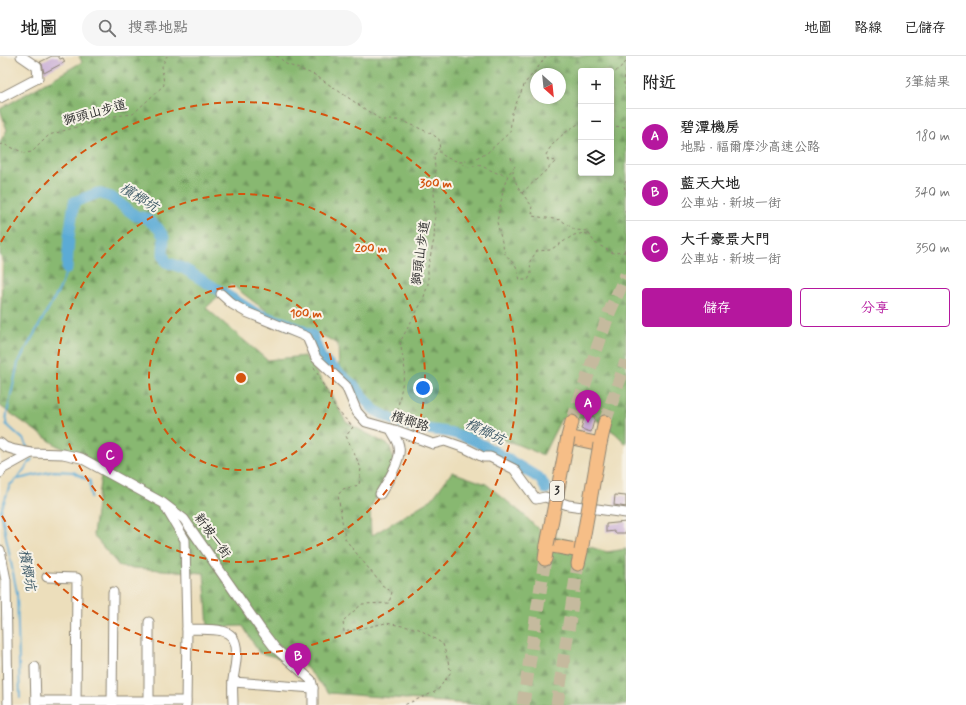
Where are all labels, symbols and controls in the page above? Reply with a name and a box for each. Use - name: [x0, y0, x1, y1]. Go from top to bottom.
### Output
- search box: [82, 10, 362, 46]
- text: 地圖: [20, 16, 58, 41]
- icon: search: [96, 17, 118, 39]
- text: 搜尋地點: [128, 18, 188, 38]
- text: 地圖: [804, 19, 832, 37]
- text: 路線: [854, 19, 882, 37]
- text: 已儲存: [904, 19, 946, 37]
- north arrow: [530, 68, 566, 104]
- map controls: [578, 68, 614, 176]
- button: +: [578, 68, 614, 104]
- text: 附近: [642, 72, 676, 94]
- text: 3筆結果: [905, 74, 950, 91]
- street label: 獅頭山步道: [61, 96, 129, 130]
- button: −: [578, 104, 614, 140]
- text: 碧潭機房: [680, 118, 740, 138]
- text: A: [651, 128, 659, 145]
- text: 180 m: [915, 128, 950, 145]
- text: 地點 · 福爾摩沙高速公路: [680, 139, 820, 156]
- button: layers: [578, 140, 614, 176]
- text: 藍天大地: [680, 174, 740, 194]
- text: 300 m: [420, 176, 453, 192]
- water label: 檳榔坑: [116, 179, 163, 218]
- text: B: [651, 184, 659, 201]
- text: 340 m: [915, 184, 950, 201]
- text: 公車站 · 新坡一街: [680, 195, 781, 212]
- street label: 獅頭山步道: [408, 220, 434, 286]
- text: 大千豪景大門: [680, 230, 770, 250]
- text: C: [650, 240, 660, 257]
- text: 350 m: [916, 240, 950, 257]
- text: 200 m: [355, 241, 388, 257]
- text: 公車站 · 新坡一街: [680, 251, 781, 268]
- button: 儲存: [642, 288, 792, 327]
- button: 分享: [800, 288, 950, 327]
- text: 100 m: [290, 306, 323, 322]
- centre of rings: [234, 371, 248, 385]
- your location: [413, 378, 433, 398]
- pin: A: [575, 390, 601, 423]
- street label: 檳榔路: [389, 408, 431, 436]
- water label: 檳榔坑: [462, 415, 510, 450]
- pin: C: [97, 442, 123, 475]
- road number: 3: [550, 481, 564, 501]
- street label: 新坡一街: [190, 510, 234, 562]
- water label: 檳榔坑: [14, 548, 40, 594]
- pin: B: [285, 643, 311, 676]

